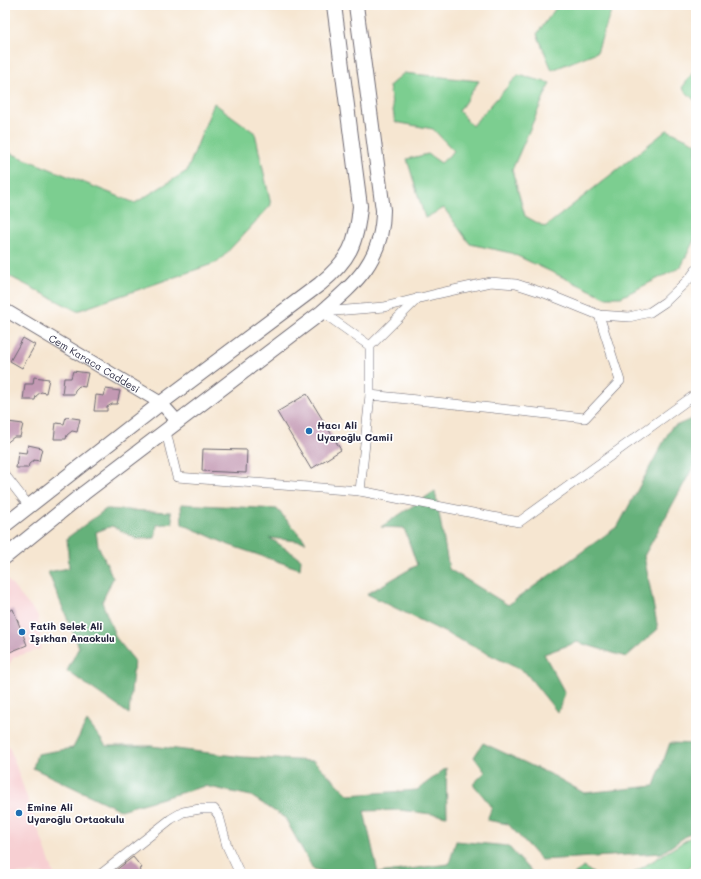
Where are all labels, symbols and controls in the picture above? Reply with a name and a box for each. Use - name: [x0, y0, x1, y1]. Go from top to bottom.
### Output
- street label: Cem Karaca Caddesi: [46, 331, 142, 396]
- place label: Hacı Ali Uyaroğlu Camii: [317, 418, 393, 444]
- marker: Hacı Ali Uyaroğlu Camii: [304, 426, 314, 436]
- place label: Fatih Selek Ali Işıkhan Anaokulu: [30, 619, 115, 646]
- marker: Fatih Selek Ali Işıkhan Anaokulu: [17, 627, 27, 637]
- place label: Emine Ali Uyaroğlu Ortaokulu: [27, 800, 125, 826]
- marker: Emine Ali Uyaroğlu Ortaokulu: [14, 808, 24, 818]

